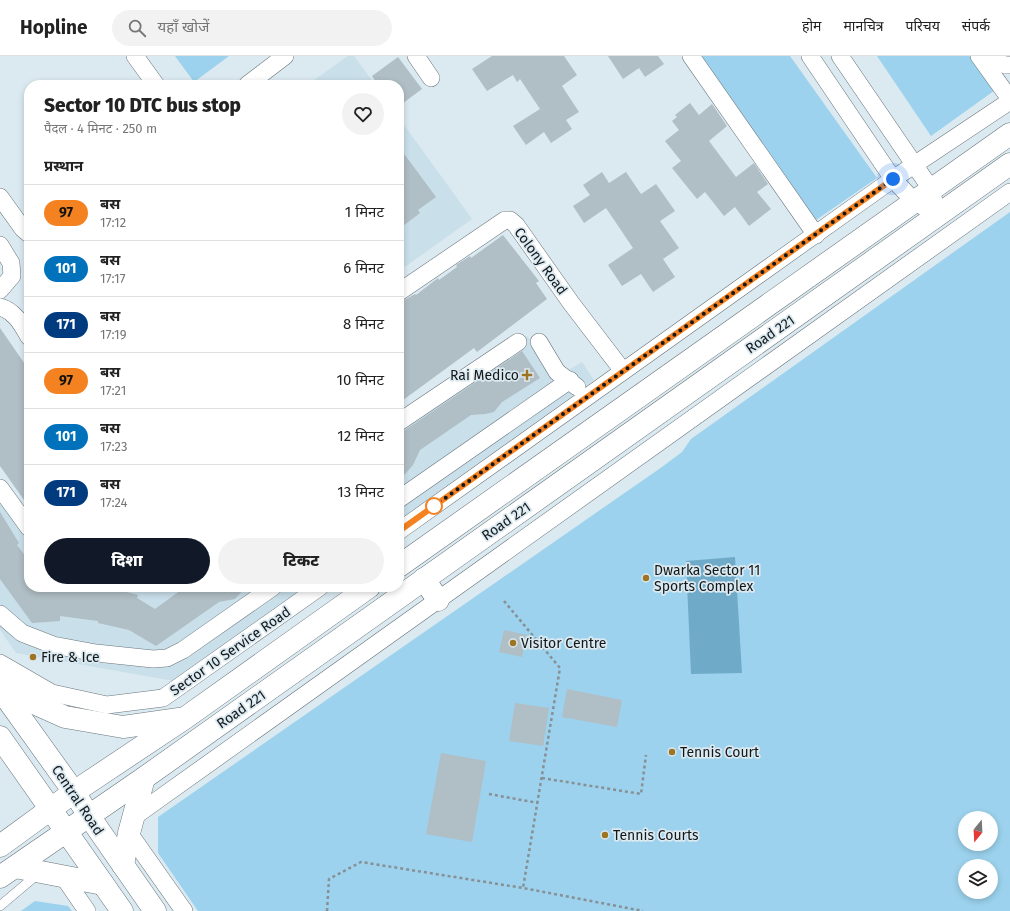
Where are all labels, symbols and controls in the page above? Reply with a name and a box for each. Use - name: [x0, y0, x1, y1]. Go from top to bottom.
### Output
- search box: [112, 10, 392, 46]
- text: Hopline: [20, 16, 88, 39]
- icon: search: [126, 17, 148, 39]
- text: यहाँ खोजें: [158, 18, 209, 36]
- text: होम: [802, 18, 821, 35]
- text: मानचित्र: [843, 18, 884, 35]
- text: परिचय: [906, 18, 940, 35]
- text: संपर्क: [962, 18, 990, 35]
- button: heart: [342, 93, 384, 135]
- text: Sector 10 DTC bus stop: [44, 94, 241, 117]
- text: पैदल · 4 मिनट · 250 m: [44, 121, 157, 136]
- text: प्रस्थान: [44, 157, 83, 175]
- your location: [883, 169, 903, 189]
- text: बस: [100, 195, 120, 213]
- text: 1 मिनट: [345, 203, 384, 221]
- text: 97: [59, 204, 73, 221]
- text: 17:12: [100, 215, 126, 230]
- street label: Colony Road: [511, 224, 571, 298]
- text: बस: [100, 251, 120, 269]
- text: 6 मिनट: [343, 259, 384, 277]
- text: 101: [56, 260, 76, 277]
- text: 17:17: [100, 271, 125, 286]
- text: बस: [100, 307, 120, 325]
- street label: Road 221: [743, 312, 798, 357]
- text: 8 मिनट: [343, 315, 384, 333]
- text: 171: [56, 316, 76, 333]
- text: 17:19: [100, 327, 126, 342]
- text: बस: [100, 363, 120, 381]
- place label: Rai Medico: [450, 367, 519, 384]
- marker: Rai Medico: [522, 370, 532, 380]
- text: 10 मिनट: [336, 371, 384, 389]
- text: 97: [59, 372, 73, 389]
- text: 17:21: [100, 383, 126, 398]
- text: बस: [100, 419, 120, 437]
- text: 12 मिनट: [337, 427, 384, 445]
- text: 101: [56, 428, 76, 445]
- text: 17:23: [100, 439, 127, 454]
- text: बस: [100, 475, 120, 493]
- text: 13 मिनट: [337, 483, 384, 501]
- text: 171: [56, 484, 76, 501]
- text: 17:24: [100, 495, 128, 510]
- unlabelled marker: [425, 497, 443, 515]
- street label: Road 221: [479, 499, 534, 544]
- button: दिशा: [44, 538, 210, 584]
- button: टिकट: [218, 538, 384, 584]
- place label: Dwarka Sector 11 Sports Complex: [654, 562, 760, 595]
- marker: Dwarka Sector 11 Sports Complex: [641, 573, 651, 583]
- street label: Sector 10 Service Road: [167, 603, 294, 699]
- place label: Visitor Centre: [521, 635, 606, 652]
- marker: Visitor Centre: [508, 638, 518, 648]
- place label: Fire & Ice: [41, 649, 100, 666]
- marker: Fire & Ice: [28, 652, 38, 662]
- street label: Road 221: [214, 687, 269, 732]
- place label: Tennis Court: [680, 744, 760, 761]
- marker: Tennis Court: [667, 747, 677, 757]
- street label: Central Road: [48, 762, 107, 839]
- north arrow: [958, 811, 998, 851]
- map controls: [958, 811, 998, 899]
- place label: Tennis Courts: [613, 827, 699, 844]
- marker: Tennis Courts: [600, 830, 610, 840]
- button: layers: [958, 859, 998, 899]

